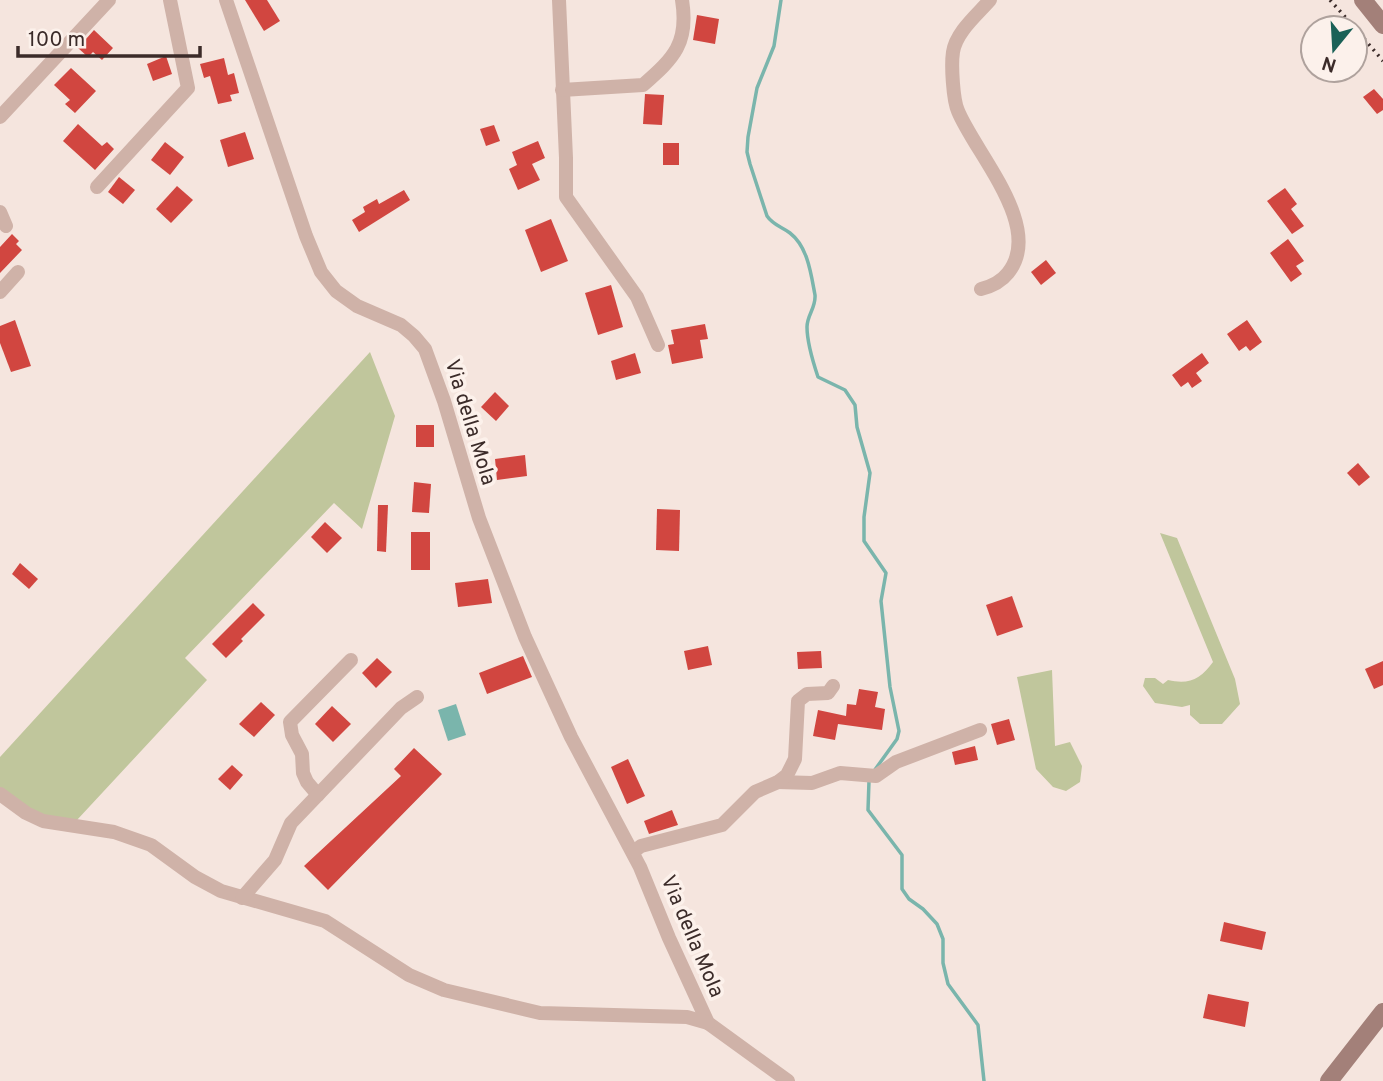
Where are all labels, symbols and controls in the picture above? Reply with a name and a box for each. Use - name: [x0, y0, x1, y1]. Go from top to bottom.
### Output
- scale bar: [18, 14, 200, 58]
- north arrow: [1299, 14, 1369, 84]
- text: 100 m: [28, 27, 85, 54]
- text: N: [1319, 50, 1340, 77]
- street label: Via della Mola: [438, 356, 502, 489]
- street label: Via della Mola: [654, 871, 730, 1002]

